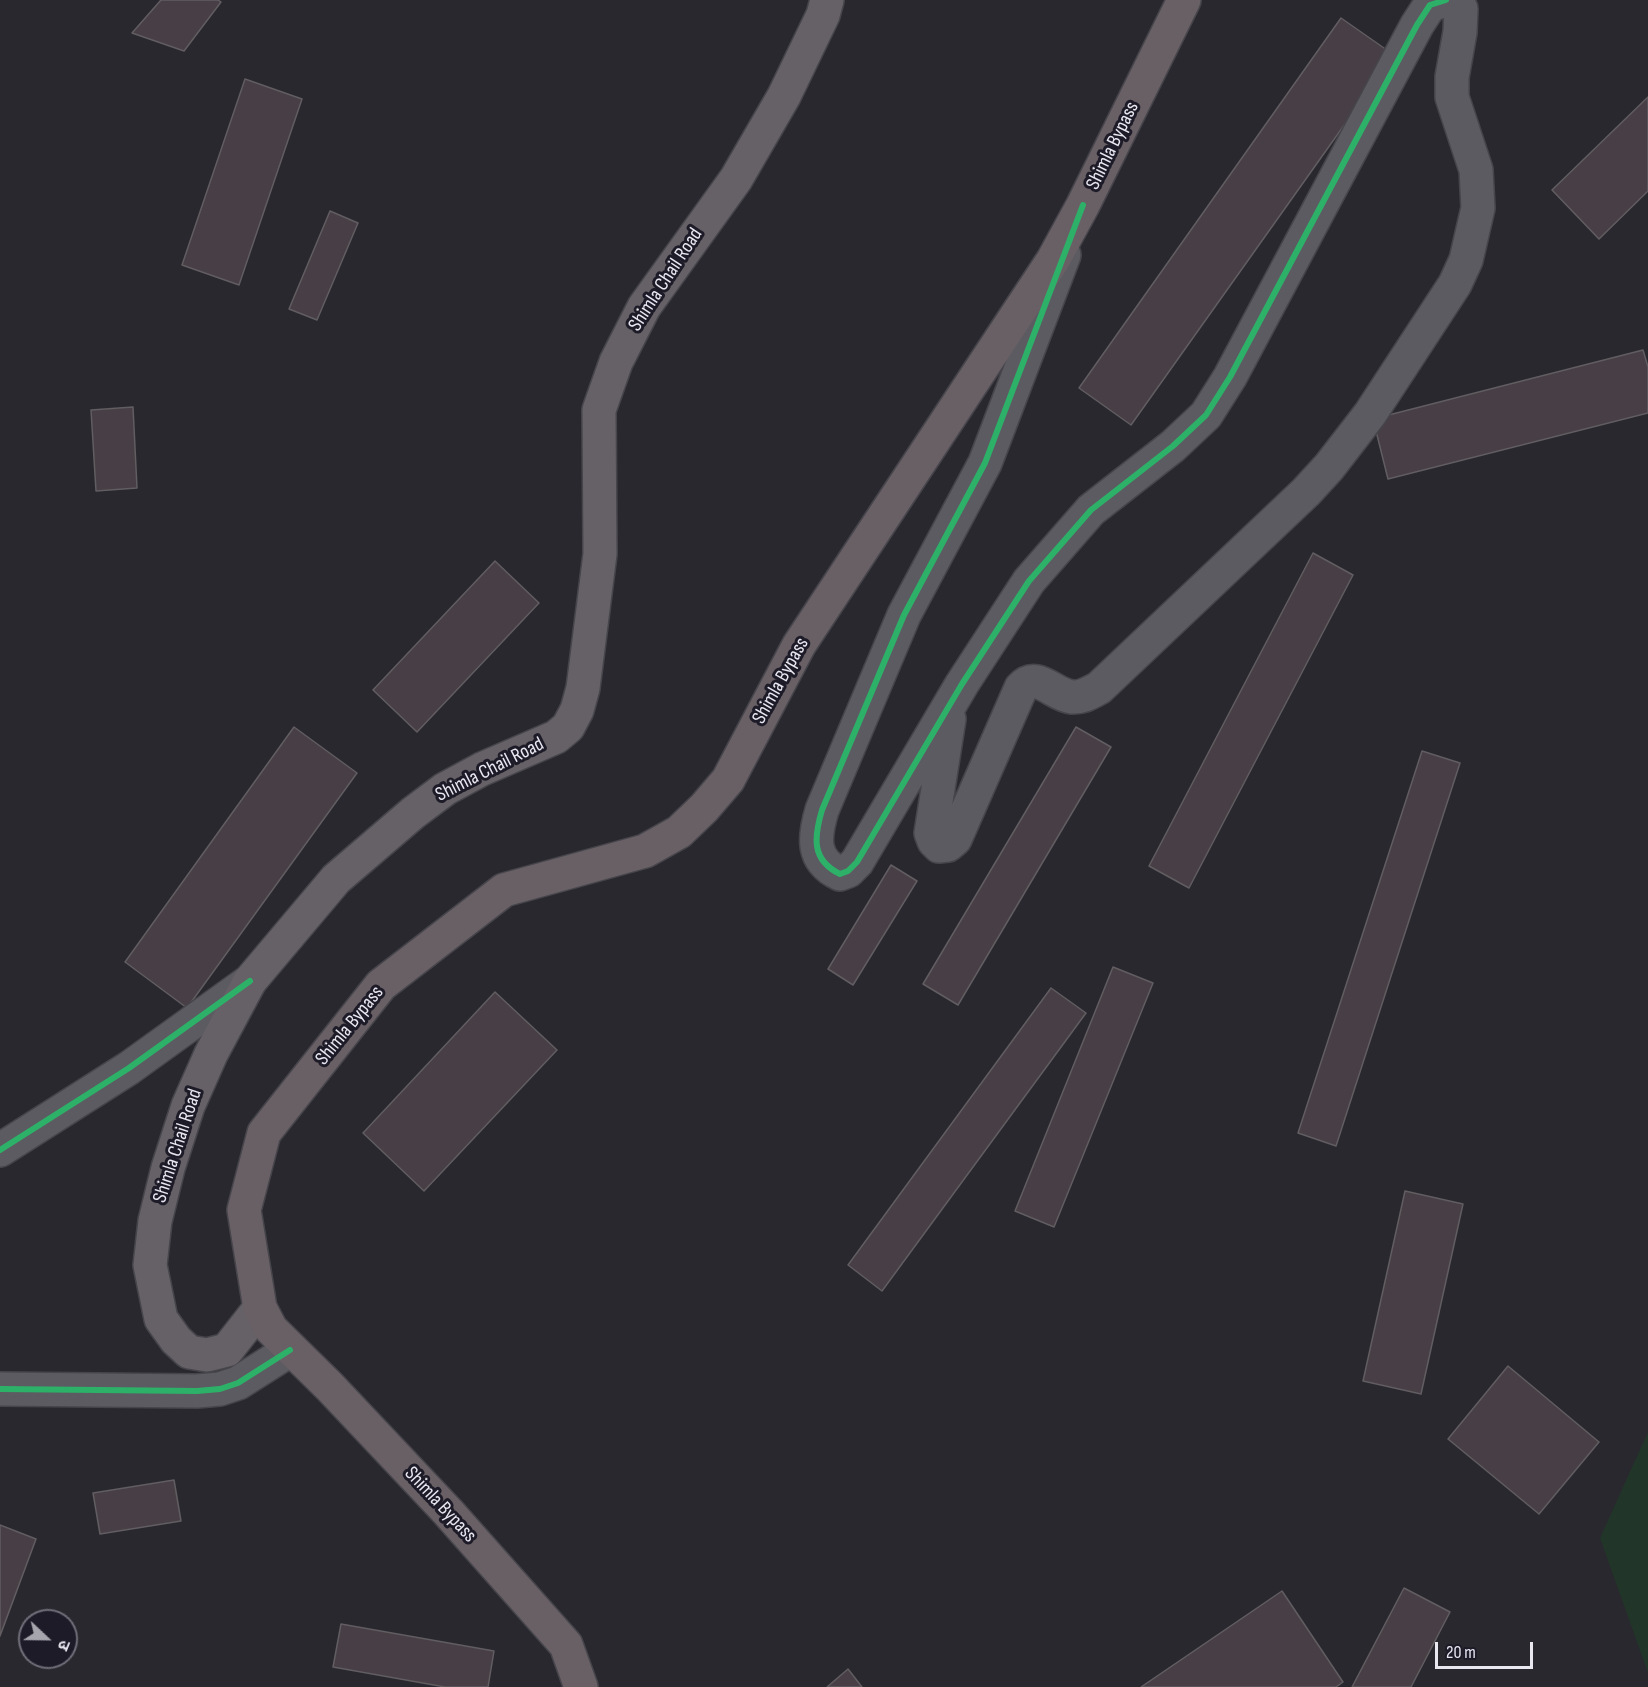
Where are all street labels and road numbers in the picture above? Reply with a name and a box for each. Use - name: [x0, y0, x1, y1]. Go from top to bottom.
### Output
- street label: Shimla Bypass: [1081, 98, 1145, 194]
- street label: Shimla Chail Road: [624, 224, 708, 336]
- street label: Shimla Bypass: [748, 634, 814, 728]
- street label: Shimla Chail Road: [432, 732, 548, 808]
- street label: Shimla Bypass: [311, 982, 389, 1070]
- street label: Shimla Chail Road: [148, 1086, 208, 1206]
- street label: Shimla Bypass: [399, 1462, 481, 1548]

